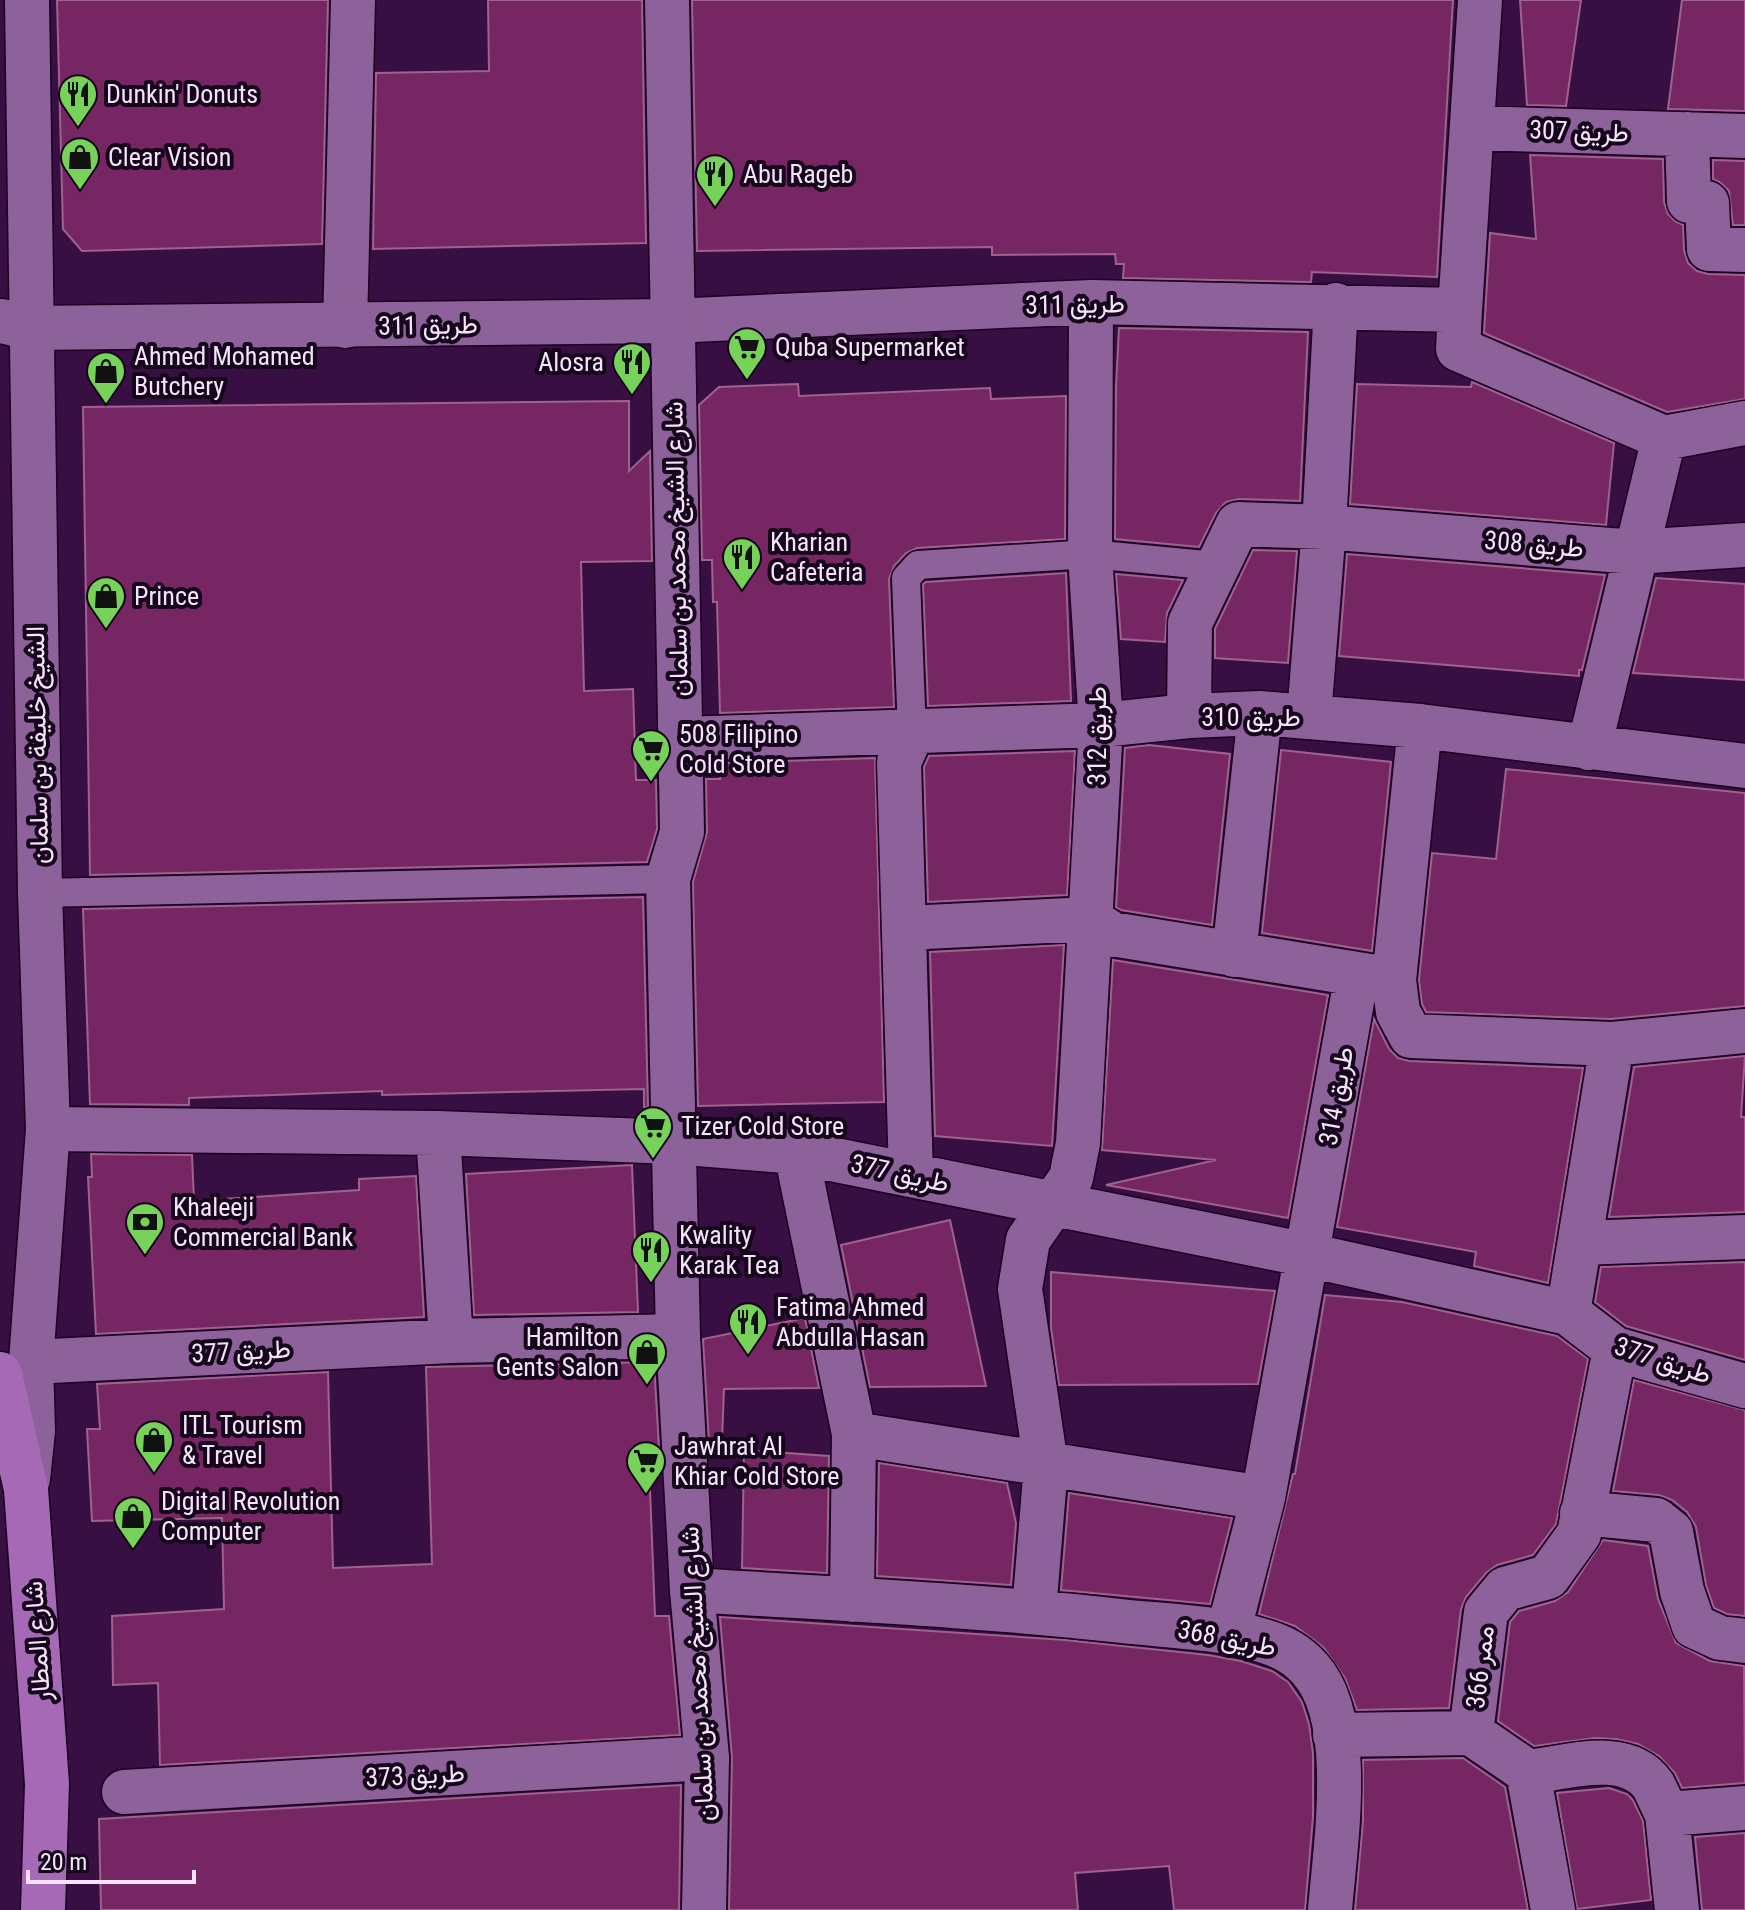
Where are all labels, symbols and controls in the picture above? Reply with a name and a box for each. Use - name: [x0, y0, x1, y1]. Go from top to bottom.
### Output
- restaurant icon: Dunkin' Donuts: [57, 73, 99, 128]
- place label: Dunkin' Donuts: [106, 79, 258, 109]
- street label: طريق 307: [1529, 114, 1629, 149]
- shop icon: Clear Vision: [59, 136, 101, 191]
- place label: Clear Vision: [108, 142, 231, 172]
- restaurant icon: Abu Rageb: [694, 153, 736, 208]
- place label: Abu Rageb: [743, 159, 853, 189]
- street label: طريق 311: [1025, 288, 1125, 321]
- street label: طريق 311: [378, 309, 478, 342]
- supermarket icon: Quba Supermarket: [726, 326, 768, 381]
- place label: Quba Supermarket: [775, 332, 965, 362]
- place label: Ahmed Mohamed Butchery: [134, 341, 315, 401]
- restaurant icon: Alosra: [611, 341, 653, 396]
- place label: Alosra: [538, 347, 604, 377]
- shop icon: Ahmed Mohamed Butchery: [85, 350, 127, 405]
- street label: شارع الشيخ محمد بن سلمان: [658, 401, 697, 697]
- street label: طريق 308: [1483, 525, 1585, 564]
- place label: Kharian Cafeteria: [770, 527, 864, 587]
- restaurant icon: Kharian Cafeteria: [721, 536, 763, 591]
- shop icon: Prince: [85, 575, 127, 630]
- place label: Prince: [134, 581, 199, 611]
- street label: الشيخ خليفة بن سلمان: [20, 626, 57, 864]
- street label: طريق 312: [1082, 686, 1113, 786]
- street label: طريق 310: [1201, 702, 1301, 733]
- place label: 508 Filipino Cold Store: [679, 719, 798, 779]
- supermarket icon: 508 Filipino Cold Store: [630, 728, 672, 783]
- street label: طريق 314: [1313, 1044, 1360, 1148]
- supermarket icon: Tizer Cold Store: [632, 1105, 674, 1160]
- place label: Tizer Cold Store: [681, 1111, 844, 1141]
- street label: طريق 377: [848, 1148, 952, 1199]
- place label: Khaleeji Commercial Bank: [173, 1192, 353, 1252]
- bank icon: Khaleeji Commercial Bank: [124, 1201, 166, 1256]
- place label: Kwality Karak Tea: [679, 1220, 780, 1280]
- restaurant icon: Kwality Karak Tea: [630, 1229, 672, 1284]
- place label: Fatima Ahmed Abdulla Hasan: [776, 1292, 925, 1352]
- restaurant icon: Fatima Ahmed Abdulla Hasan: [727, 1301, 769, 1356]
- place label: Hamilton Gents Salon: [496, 1322, 619, 1382]
- street label: طريق 377: [1611, 1330, 1715, 1391]
- shop icon: Hamilton Gents Salon: [626, 1331, 668, 1386]
- street label: طريق 377: [190, 1333, 292, 1370]
- place label: ITL Tourism & Travel: [182, 1410, 303, 1470]
- shop icon: ITL Tourism & Travel: [133, 1419, 175, 1474]
- place label: Jawhrat Al Khiar Cold Store: [674, 1431, 840, 1491]
- supermarket icon: Jawhrat Al Khiar Cold Store: [625, 1440, 667, 1495]
- place label: Digital Revolution Computer: [161, 1486, 340, 1546]
- shop icon: Digital Revolution Computer: [112, 1495, 154, 1550]
- street label: شارع الشيخ محمد بن سلمان: [674, 1526, 723, 1822]
- street label: شارع المطار: [18, 1580, 59, 1703]
- street label: طريق 368: [1175, 1614, 1279, 1663]
- street label: ممر 366: [1460, 1624, 1501, 1710]
- street label: طريق 373: [364, 1757, 466, 1794]
- scale bar: [28, 1834, 194, 1884]
- text: 20 m: [40, 1848, 87, 1876]

